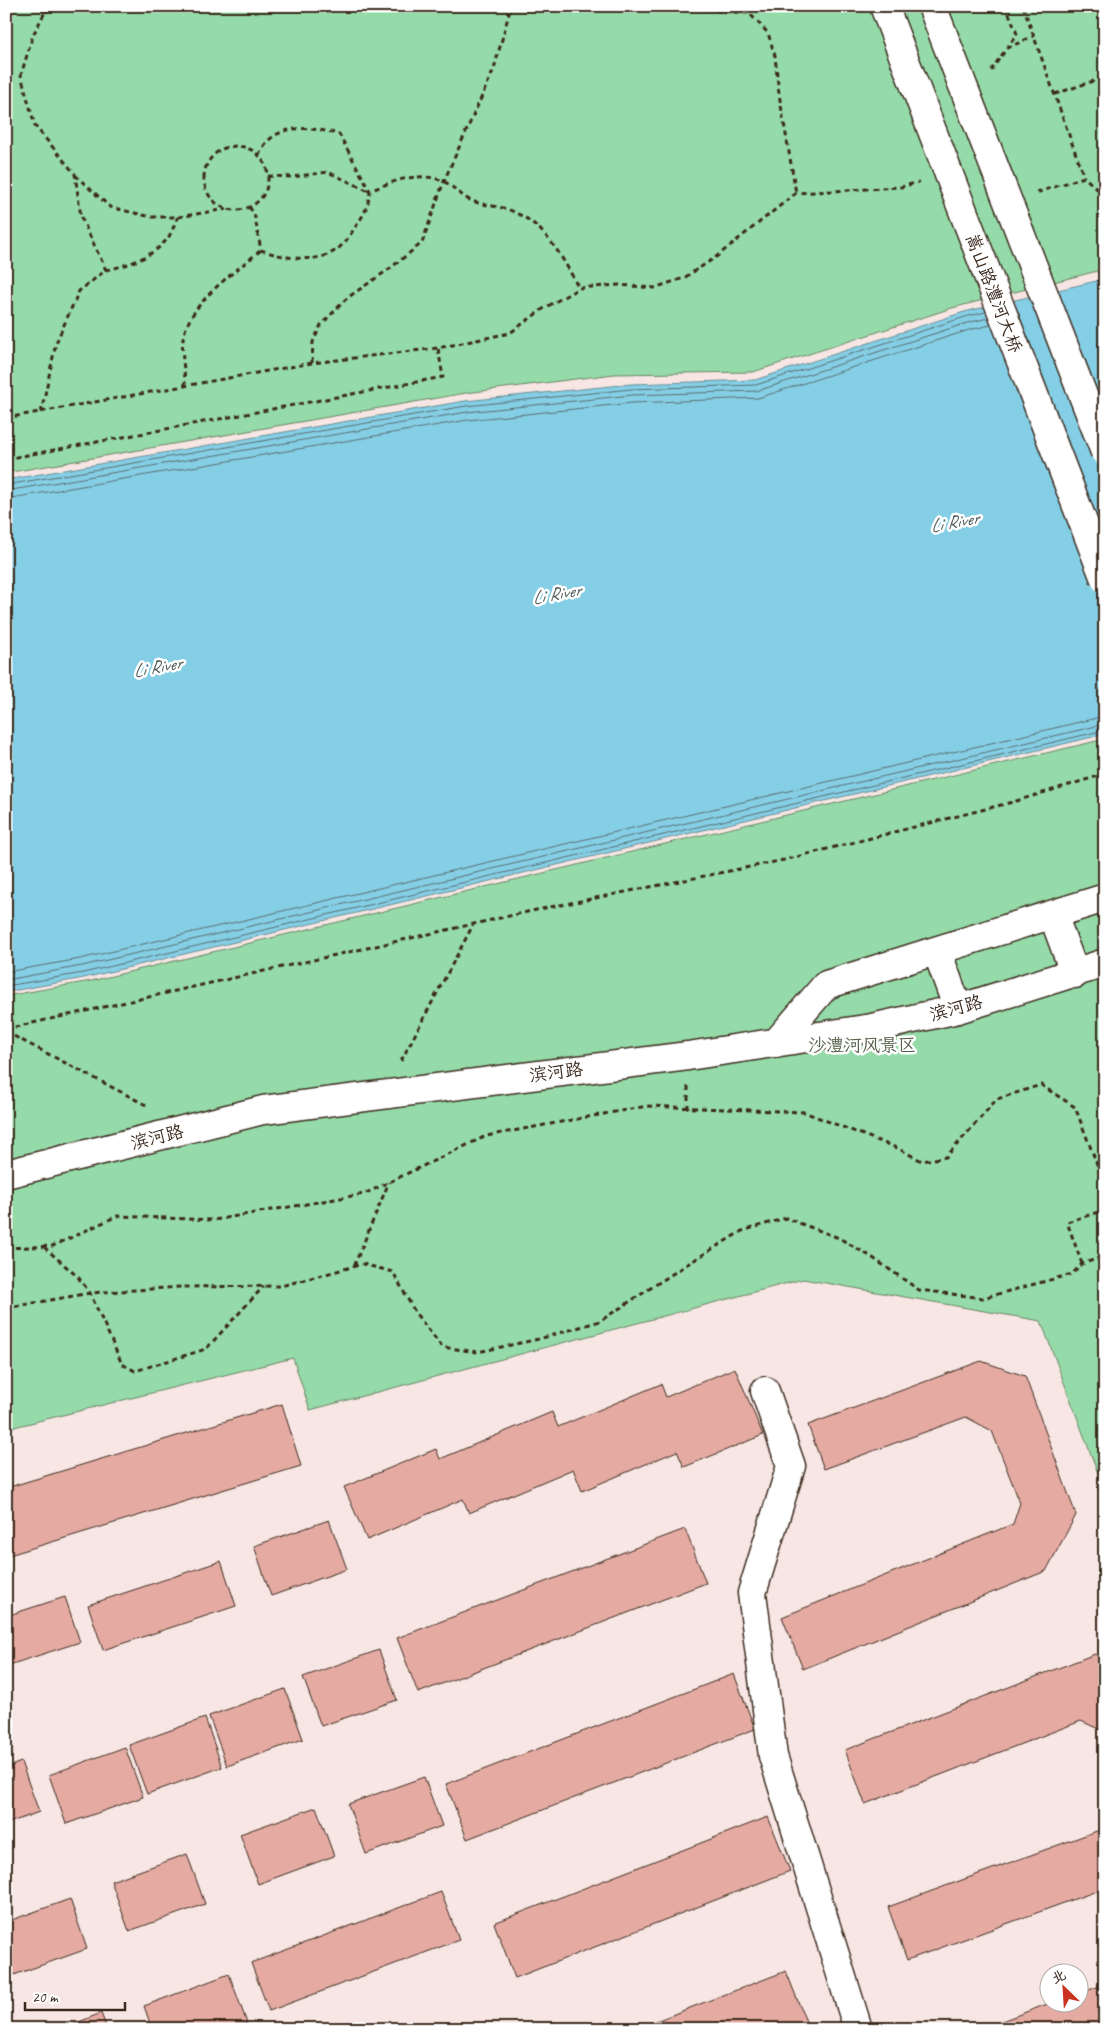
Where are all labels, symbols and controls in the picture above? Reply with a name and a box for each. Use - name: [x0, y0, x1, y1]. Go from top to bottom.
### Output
- street label: 嵩山路澧河大桥: [961, 230, 1027, 356]
- water label: Li River: [928, 505, 983, 538]
- water label: Li River: [530, 577, 585, 610]
- water label: Li River: [131, 650, 186, 683]
- street label: 滨河路: [927, 990, 985, 1026]
- park label: 沙澧河风景区: [808, 1034, 916, 1056]
- street label: 滨河路: [528, 1058, 584, 1086]
- street label: 滨河路: [128, 1120, 186, 1154]
- north arrow: [1038, 1962, 1088, 2012]
- text: 北: [1049, 1966, 1069, 1987]
- scale bar: [25, 1980, 125, 2012]
- text: 20 m: [32, 1988, 59, 2007]

